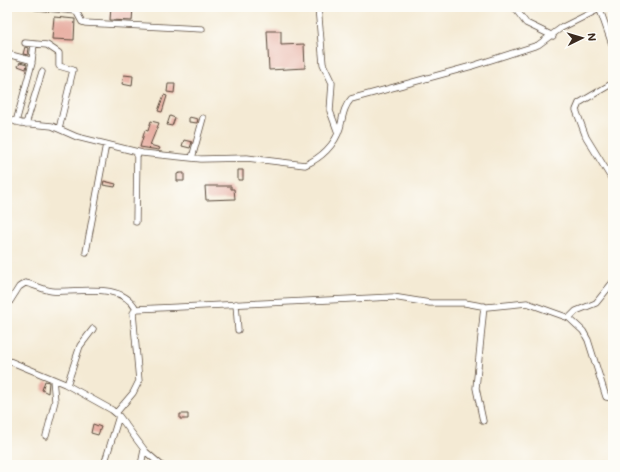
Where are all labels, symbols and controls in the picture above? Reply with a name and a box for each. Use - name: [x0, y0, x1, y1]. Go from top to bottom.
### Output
- north arrow: [562, 18, 602, 58]
- text: N: [585, 32, 600, 42]

